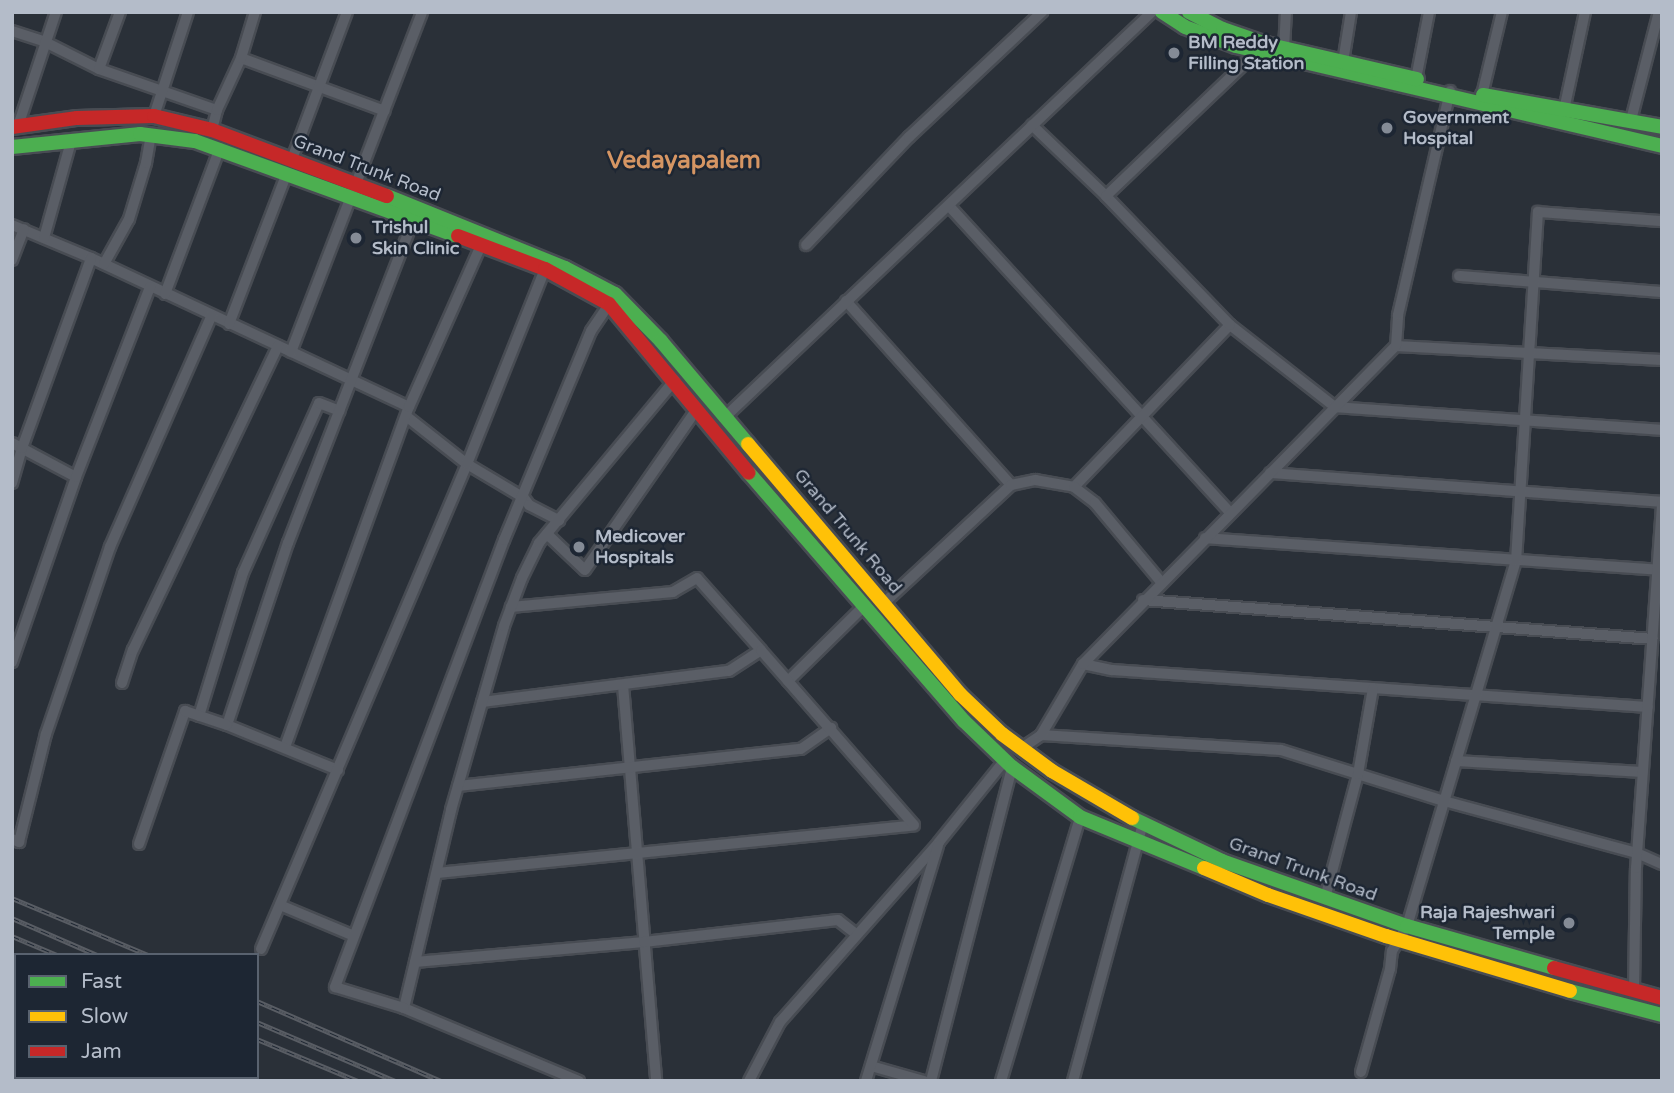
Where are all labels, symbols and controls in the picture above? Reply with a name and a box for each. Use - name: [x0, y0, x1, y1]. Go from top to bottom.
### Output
- place label: BM Reddy Filling Station: [1188, 32, 1304, 74]
- marker: BM Reddy Filling Station: [1166, 45, 1182, 61]
- place label: Government Hospital: [1403, 107, 1509, 150]
- marker: Government Hospital: [1377, 118, 1397, 138]
- street label: Grand Trunk Road: [290, 130, 444, 206]
- district label: Vedayapalem: [607, 147, 761, 175]
- place label: Trishul Skin Clinic: [372, 217, 459, 260]
- marker: Trishul Skin Clinic: [346, 228, 366, 248]
- street label: Grand Trunk Road: [790, 464, 906, 598]
- place label: Medicover Hospitals: [595, 526, 685, 568]
- marker: Medicover Hospitals: [569, 537, 589, 557]
- street label: Grand Trunk Road: [1226, 832, 1380, 906]
- place label: Raja Rajeshwari Temple: [1420, 902, 1555, 944]
- marker: Raja Rajeshwari Temple: [1561, 915, 1577, 931]
- legend: [14, 953, 259, 1079]
- text: Fast: [81, 969, 122, 994]
- text: Slow: [81, 1004, 128, 1029]
- text: Jam: [81, 1039, 122, 1064]

